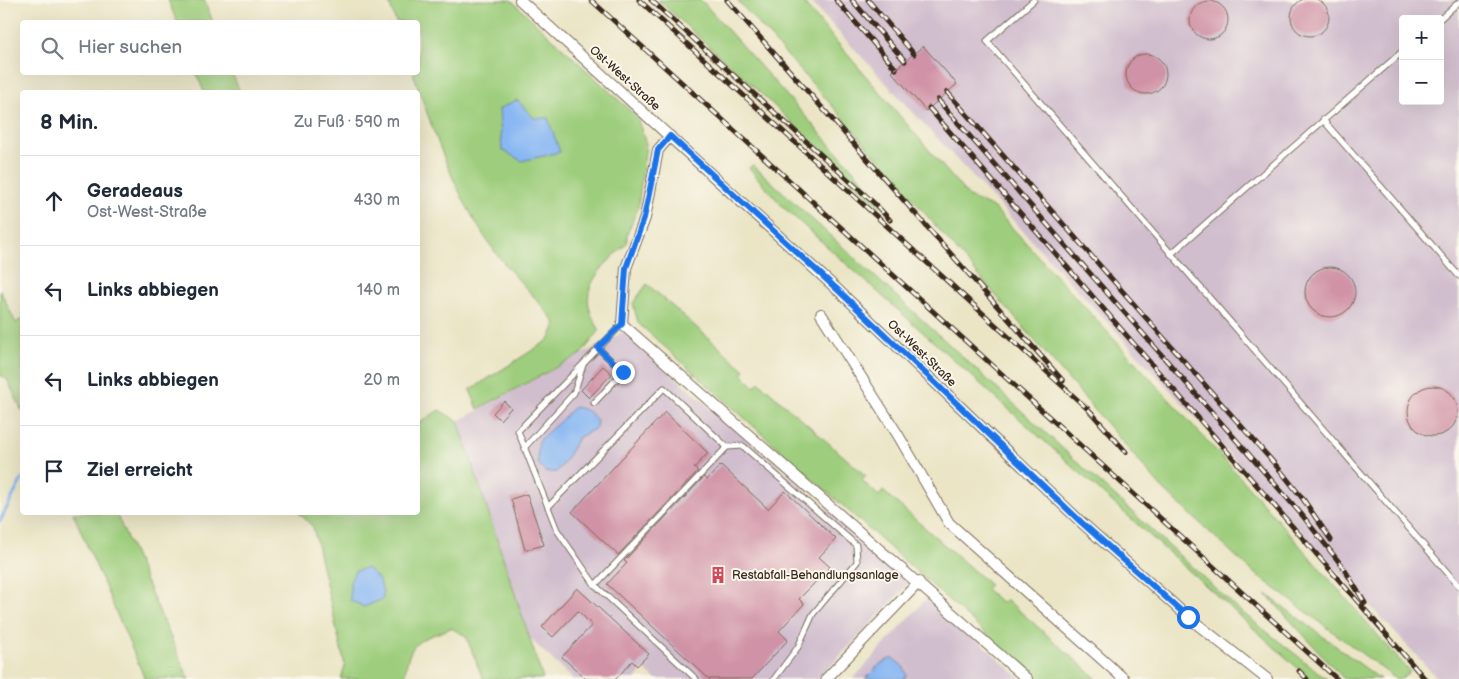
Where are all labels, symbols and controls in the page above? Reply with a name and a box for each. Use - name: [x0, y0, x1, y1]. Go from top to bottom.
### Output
- map controls: [1399, 15, 1444, 105]
- button: +: [1399, 15, 1444, 60]
- search box: [20, 20, 420, 75]
- icon: search: [38, 34, 66, 62]
- text: Hier suchen: [78, 36, 182, 59]
- street label: Ost-West-Straße: [586, 43, 663, 114]
- button: −: [1399, 60, 1444, 105]
- text: 8 Min.: [40, 110, 98, 135]
- text: Zu Fuß · 590 m: [294, 113, 400, 132]
- text: Geradeaus: [87, 180, 183, 203]
- icon: ahead: [40, 187, 68, 215]
- text: 430 m: [353, 191, 400, 210]
- text: Ost-West-Straße: [87, 203, 207, 222]
- icon: left: [40, 277, 68, 305]
- text: Links abbiegen: [87, 279, 219, 302]
- text: 140 m: [357, 281, 400, 300]
- street label: Ost-West-Straße: [884, 317, 959, 390]
- route end: [612, 361, 635, 384]
- icon: left: [40, 367, 68, 395]
- text: Links abbiegen: [87, 369, 219, 392]
- text: 20 m: [364, 371, 400, 390]
- icon: arrive: [40, 457, 68, 485]
- text: Ziel erreicht: [87, 459, 193, 482]
- building icon: Restabfall-Behandlungsanlage: [708, 565, 728, 585]
- place label: Restabfall-Behandlungsanlage: [732, 568, 899, 583]
- route start: [1177, 606, 1200, 629]

